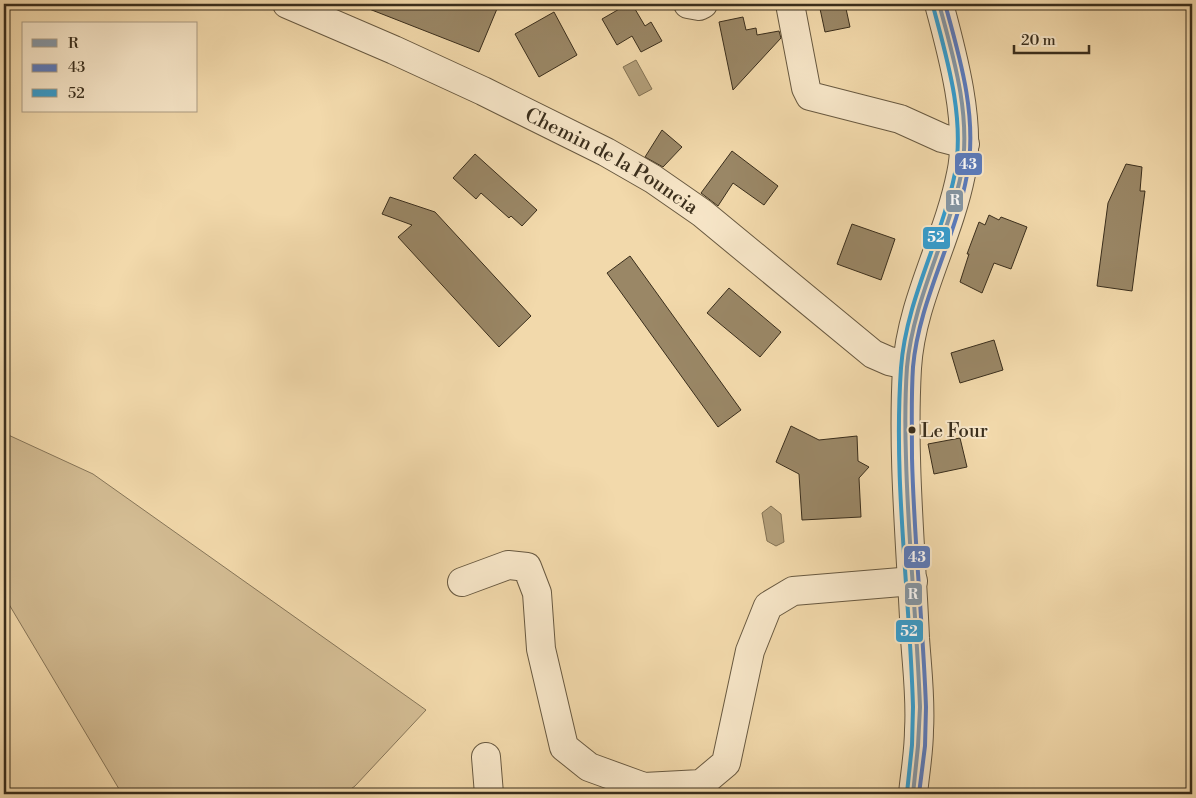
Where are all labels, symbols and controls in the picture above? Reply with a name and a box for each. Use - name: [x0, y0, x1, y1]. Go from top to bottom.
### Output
- legend: [22, 22, 198, 112]
- scale bar: [1014, 22, 1088, 54]
- text: 20 m: [1021, 31, 1056, 50]
- text: R: [68, 34, 79, 53]
- text: 43: [68, 58, 85, 77]
- text: 52: [68, 84, 85, 103]
- street label: Chemin de la Pouncia: [520, 103, 703, 221]
- line badge: 43: [954, 152, 983, 176]
- text: 43: [959, 156, 977, 174]
- line badge: R: [945, 189, 964, 213]
- text: R: [950, 192, 961, 210]
- line badge: 52: [922, 226, 951, 250]
- text: 52: [927, 229, 945, 247]
- place label: Le Four: [921, 419, 988, 443]
- marker: Le Four: [907, 425, 917, 435]
- line badge: 43: [903, 545, 931, 569]
- text: 43: [908, 549, 926, 567]
- line badge: R: [904, 582, 923, 606]
- text: R: [908, 586, 919, 604]
- line badge: 52: [895, 619, 924, 643]
- text: 52: [900, 623, 918, 641]

